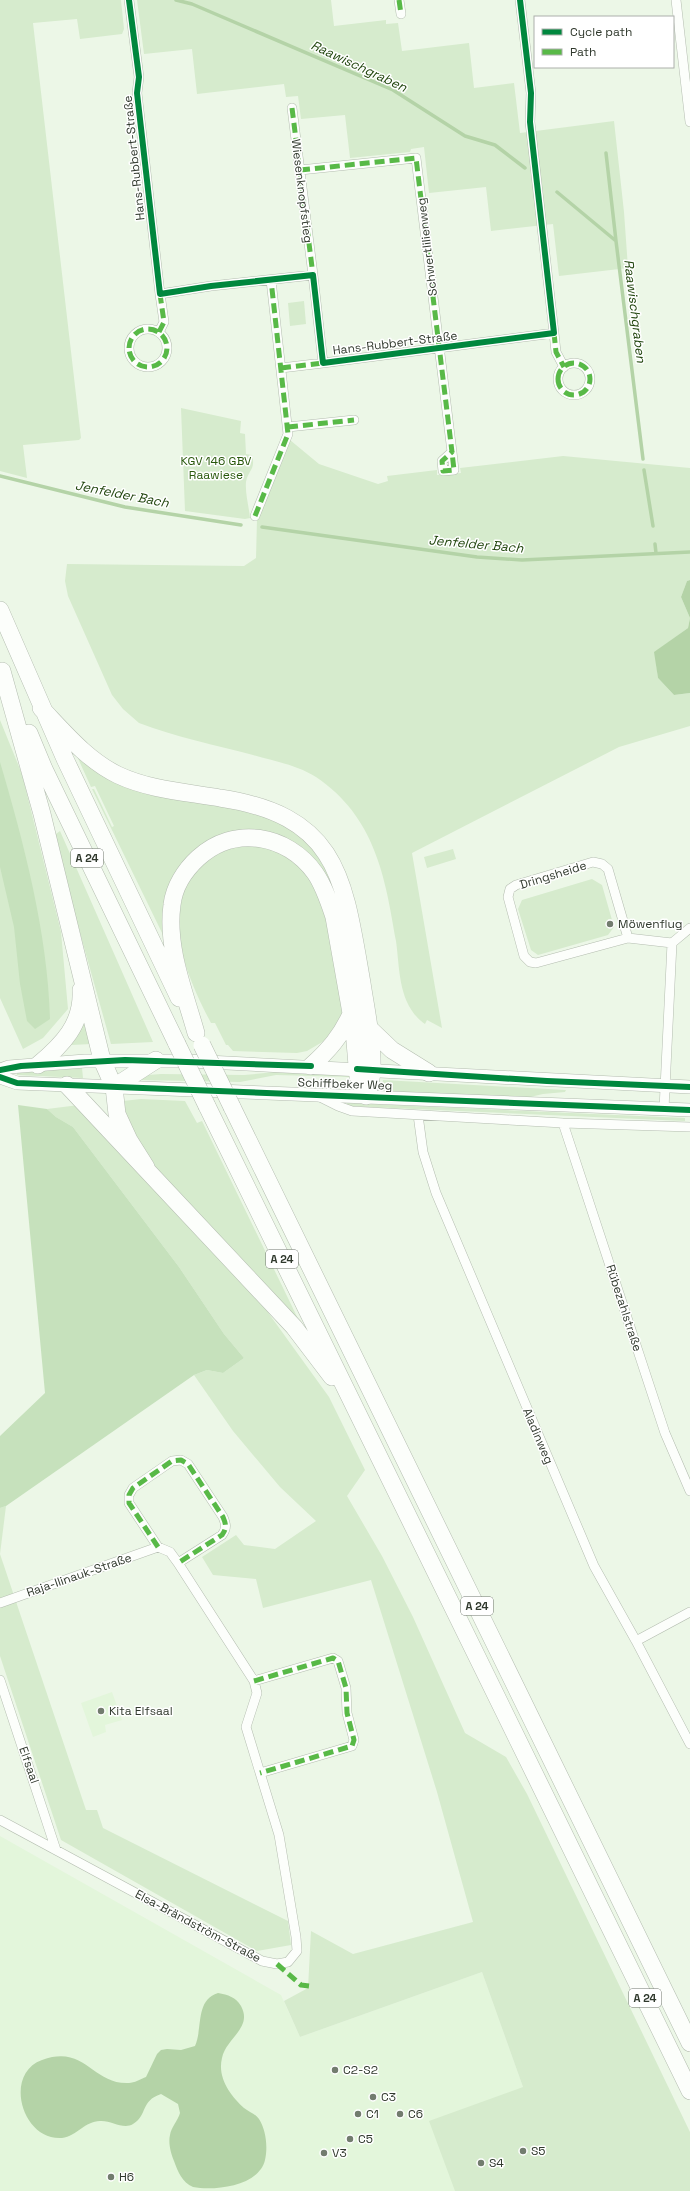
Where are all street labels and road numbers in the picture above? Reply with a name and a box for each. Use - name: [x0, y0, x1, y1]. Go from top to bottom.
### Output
- street label: Hans-Rubbert-Straße: [119, 95, 149, 221]
- street label: Wiesenknopfstieg: [288, 138, 316, 244]
- street label: Schwertlilienweg: [413, 197, 441, 297]
- street label: Hans-Rubbert-Straße: [332, 327, 458, 359]
- road number: A 24: [71, 849, 103, 867]
- street label: Dringsheide: [518, 857, 588, 893]
- street label: Schiffbeker Weg: [297, 1074, 393, 1094]
- road number: A 24: [266, 1250, 298, 1268]
- street label: Rübezahlstraße: [602, 1262, 646, 1354]
- street label: Aladinweg: [519, 1405, 557, 1467]
- street label: Raja-Ilinauk-Straße: [24, 1549, 134, 1601]
- road number: A 24: [461, 1597, 493, 1615]
- street label: Elfsaal: [15, 1744, 43, 1786]
- street label: Elsa-Brändström-Straße: [132, 1886, 264, 1966]
- road number: A 24: [629, 1989, 661, 2007]

